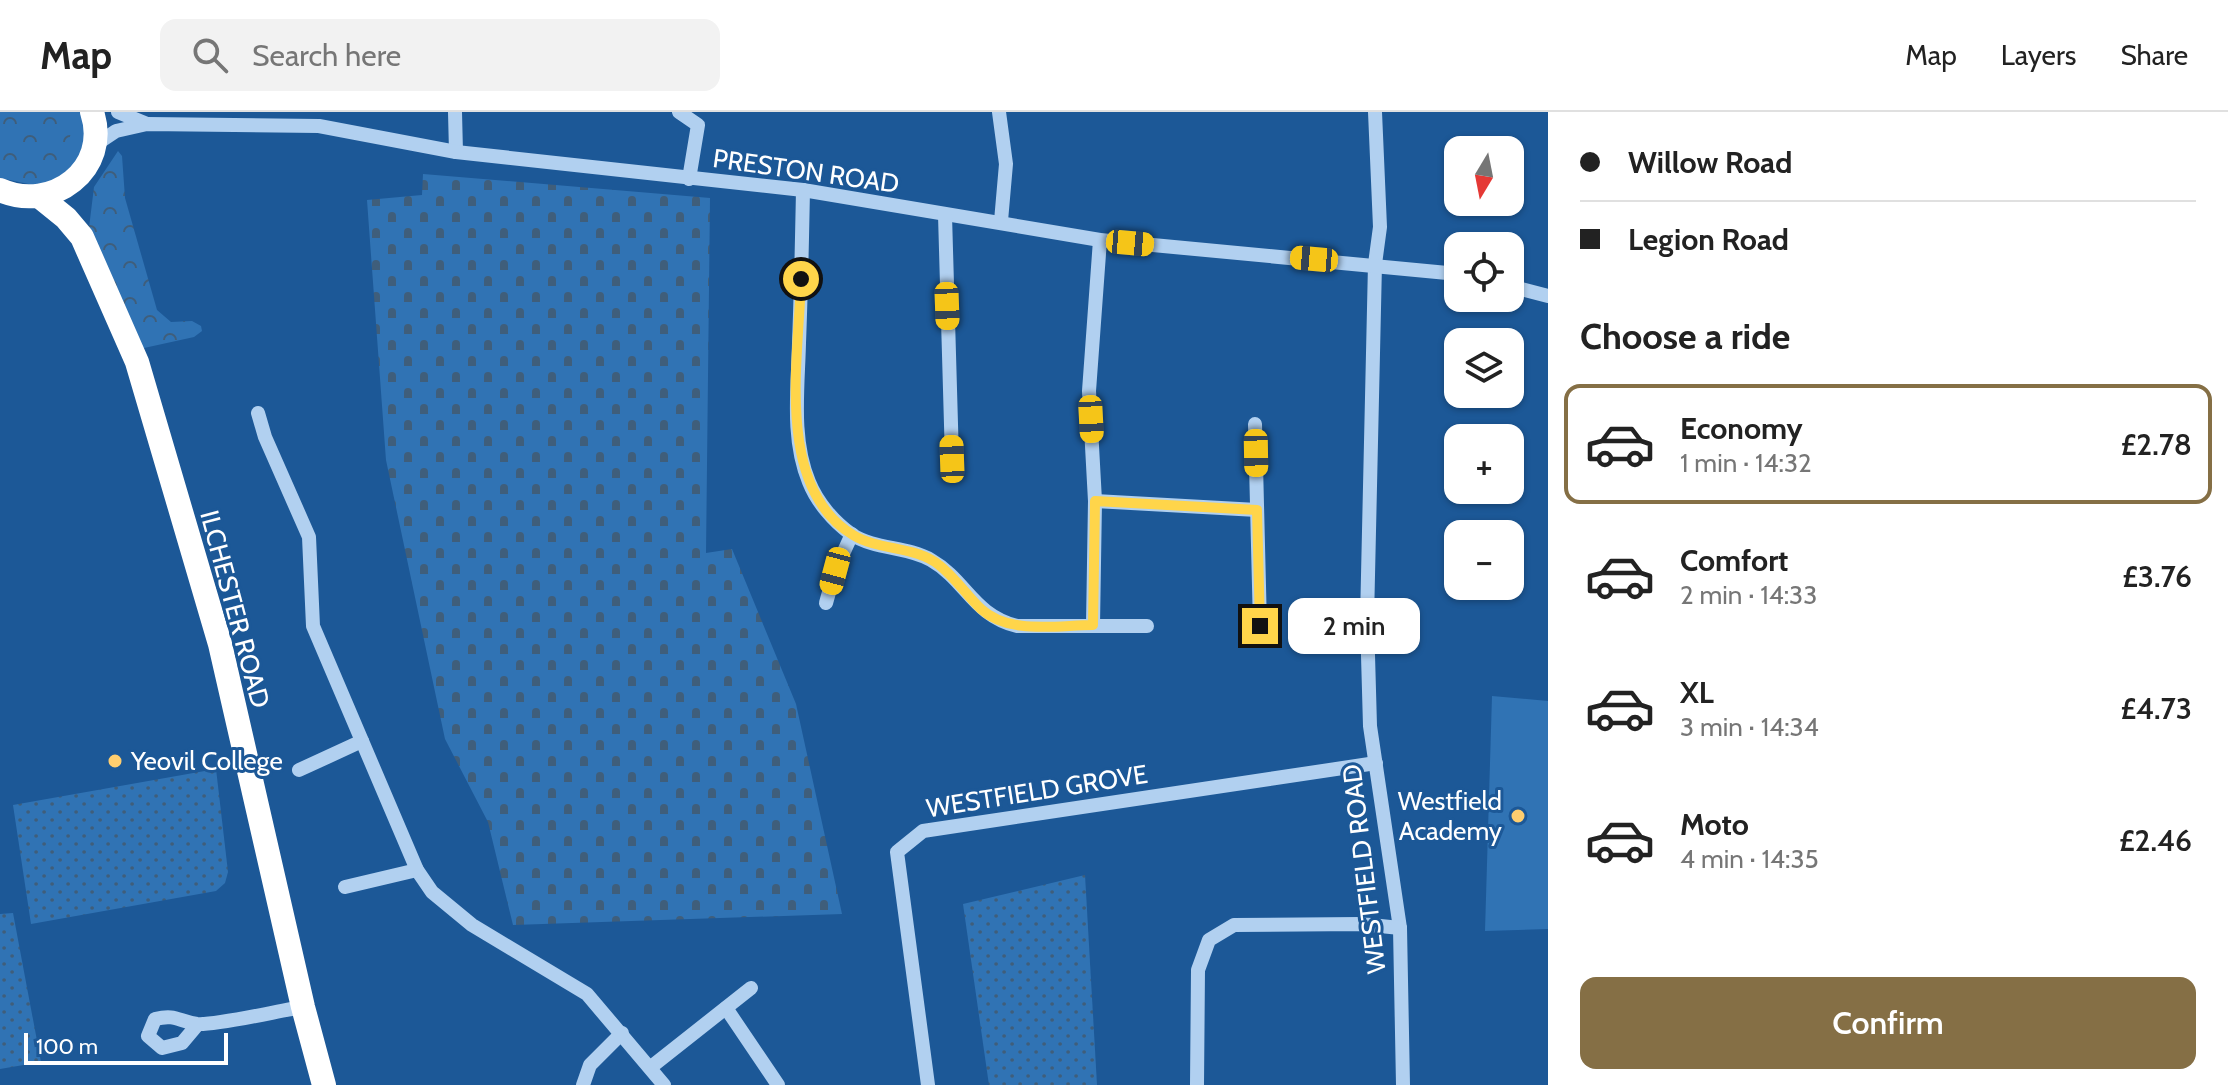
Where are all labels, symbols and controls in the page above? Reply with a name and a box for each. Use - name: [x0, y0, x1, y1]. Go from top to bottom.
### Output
- search box: [160, 19, 720, 91]
- text: Map: [40, 32, 112, 79]
- icon: search: [188, 33, 232, 77]
- text: Search here: [252, 37, 401, 74]
- text: Map: [1905, 38, 1957, 72]
- text: Layers: [2001, 38, 2076, 72]
- text: Share: [2120, 38, 2188, 72]
- north arrow: [1444, 136, 1524, 216]
- map controls: [1444, 136, 1524, 600]
- street label: PRESTON ROAD: [711, 142, 901, 200]
- text: Willow Road: [1628, 144, 1792, 181]
- text: Legion Road: [1628, 221, 1789, 258]
- car: [1105, 229, 1155, 257]
- button: locate: [1444, 232, 1524, 312]
- car: [1289, 245, 1339, 273]
- route start: [783, 261, 819, 297]
- car: [934, 282, 960, 330]
- text: Choose a ride: [1580, 314, 1790, 358]
- button: layers: [1444, 328, 1524, 408]
- car: [1078, 394, 1104, 444]
- icon: car: [1584, 408, 1656, 480]
- text: Economy: [1680, 410, 1803, 447]
- button: +: [1444, 424, 1524, 504]
- text: £2.78: [2121, 426, 2192, 463]
- car: [1244, 429, 1268, 477]
- car: [939, 435, 965, 483]
- text: 1 min · 14:32: [1680, 447, 1812, 479]
- street label: ILCHESTER ROAD: [193, 507, 277, 711]
- button: −: [1444, 520, 1524, 600]
- icon: car: [1584, 540, 1656, 612]
- text: Comfort: [1680, 542, 1788, 579]
- car: [817, 545, 853, 597]
- text: £3.76: [2122, 558, 2192, 595]
- text: 2 min · 14:33: [1680, 579, 1817, 611]
- callout: 2 min: [1288, 598, 1420, 654]
- route end: [1242, 608, 1278, 644]
- text: 2 min: [1323, 610, 1385, 642]
- icon: car: [1584, 672, 1656, 744]
- text: XL: [1680, 674, 1714, 711]
- text: £4.73: [2120, 690, 2192, 727]
- text: 3 min · 14:34: [1680, 711, 1819, 743]
- place label: Yeovil College: [130, 745, 283, 777]
- marker: Yeovil College: [106, 752, 124, 770]
- street label: WESTFIELD GROVE: [924, 758, 1150, 824]
- street label: WESTFIELD ROAD: [1335, 762, 1393, 976]
- place label: Westfield Academy: [1398, 785, 1502, 847]
- icon: car: [1584, 804, 1656, 876]
- text: Moto: [1680, 806, 1749, 843]
- marker: Westfield Academy: [1509, 807, 1527, 825]
- text: £2.46: [2119, 822, 2192, 859]
- text: 4 min · 14:35: [1680, 843, 1819, 875]
- button: Confirm: [1580, 977, 2196, 1069]
- scale bar: [24, 1029, 228, 1065]
- text: 100 m: [36, 1033, 98, 1060]

